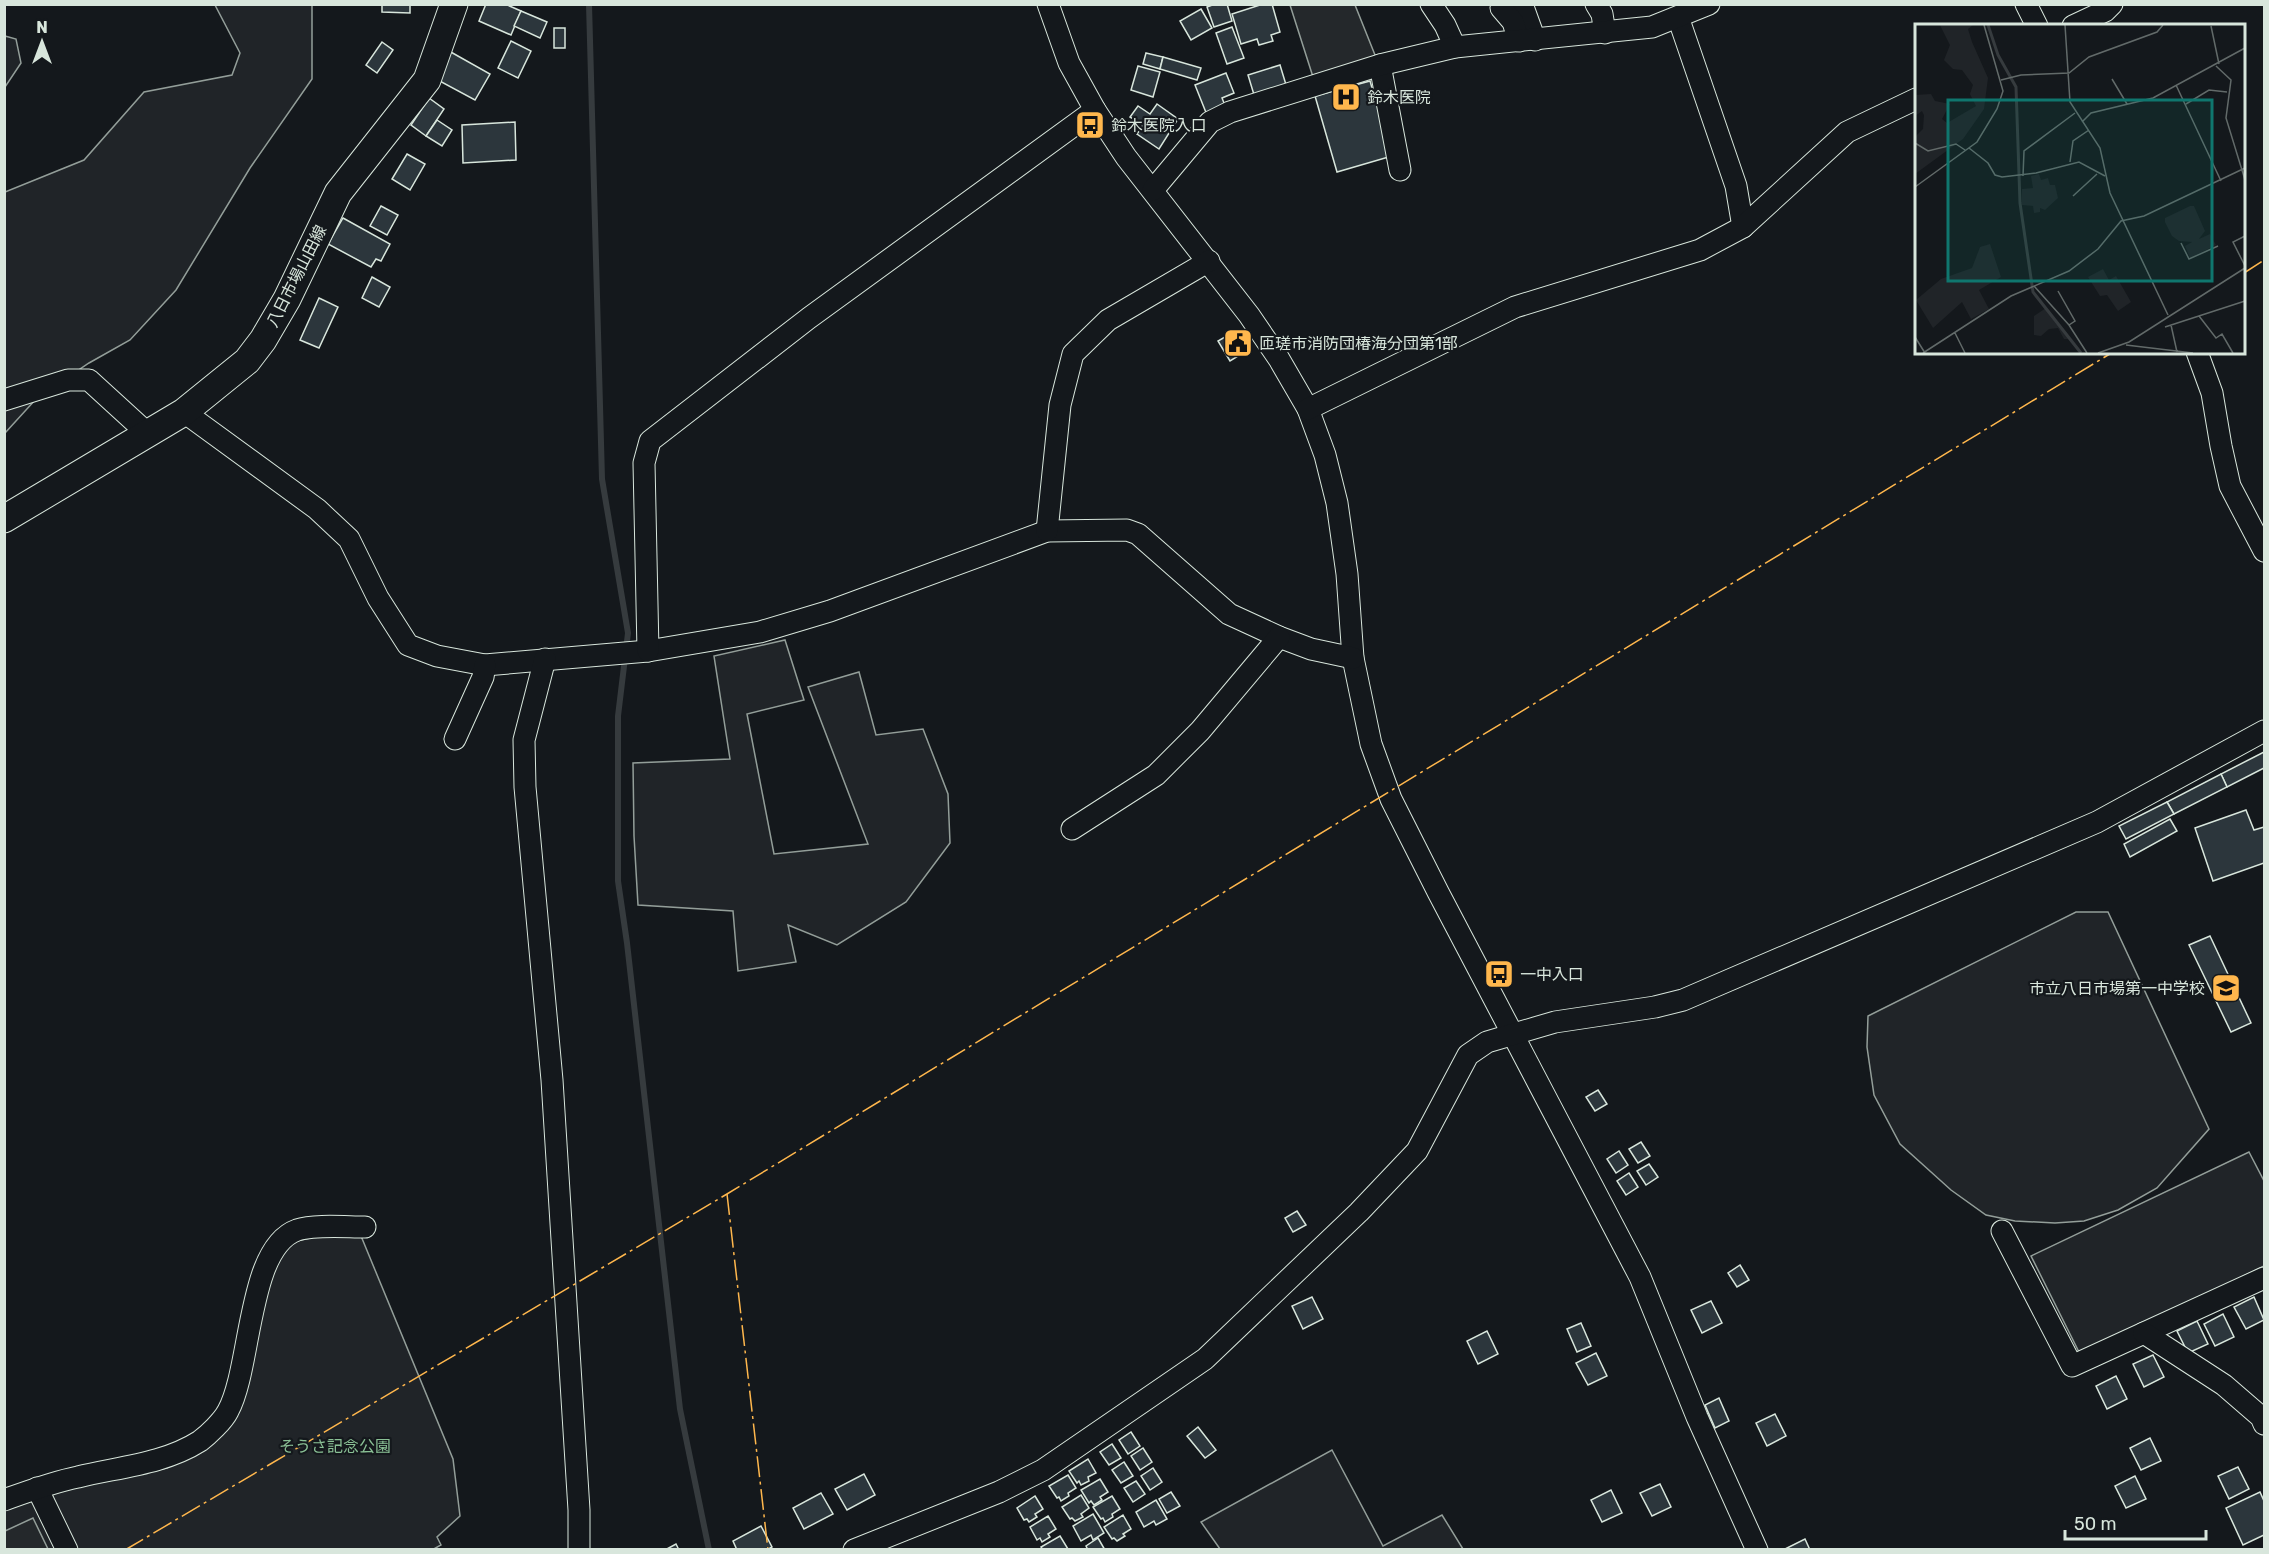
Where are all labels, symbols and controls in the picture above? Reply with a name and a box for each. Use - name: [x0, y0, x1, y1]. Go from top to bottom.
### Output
- north arrow: [12, 12, 72, 72]
- text: N: [36, 18, 48, 37]
- inset map: [1915, 24, 2245, 354]
- hospital icon: 鈴木医院: [1330, 81, 1362, 113]
- place label: 鈴木医院: [1367, 88, 1431, 107]
- bus stop icon: 鈴木医院入口: [1074, 109, 1106, 141]
- place label: 鈴木医院入口: [1111, 116, 1207, 135]
- street label: 八日市場山田線: [263, 222, 330, 330]
- public building icon: 匝瑳市消防団椿海分団第1部: [1222, 327, 1254, 359]
- place label: 匝瑳市消防団椿海分団第1部: [1259, 334, 1458, 353]
- bus stop icon: 一中入口: [1483, 958, 1515, 990]
- place label: 一中入口: [1520, 965, 1584, 984]
- school or university icon: 市立八日市場第一中学校: [2210, 972, 2242, 1004]
- place label: 市立八日市場第一中学校: [2029, 979, 2205, 998]
- park label: そうさ記念公園: [279, 1437, 391, 1456]
- scale bar: [2065, 1503, 2206, 1541]
- text: 50 m: [2074, 1513, 2117, 1535]

